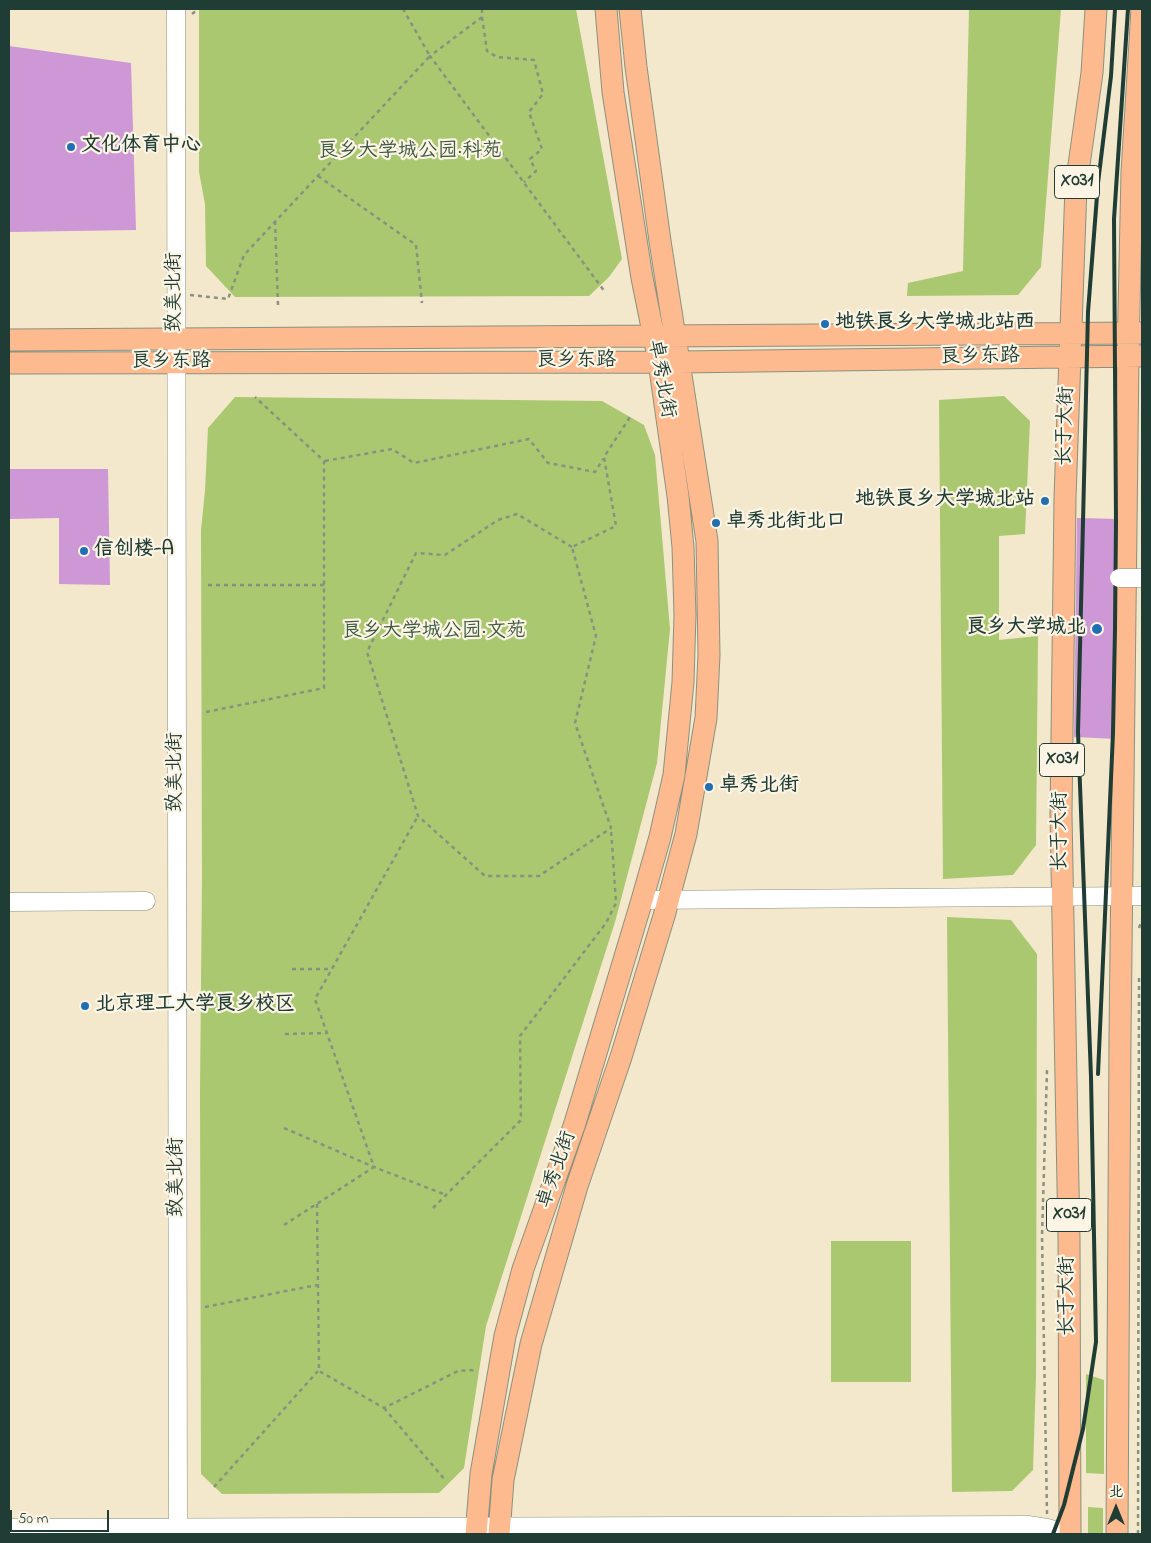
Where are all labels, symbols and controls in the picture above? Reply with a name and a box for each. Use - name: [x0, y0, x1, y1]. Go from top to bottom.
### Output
- place label: 文化体育中心: [81, 135, 201, 159]
- marker: 文化体育中心: [65, 141, 77, 153]
- park label: 良乡大学城公园·科苑: [318, 141, 502, 165]
- road number: X031: [1054, 166, 1100, 198]
- street label: 致美北街: [164, 252, 188, 332]
- place label: 地铁良乡大学城北站西: [835, 312, 1035, 336]
- marker: 地铁良乡大学城北站西: [819, 318, 831, 330]
- street label: 卓秀北街: [641, 338, 679, 420]
- street label: 良乡东路: [940, 345, 1020, 371]
- street label: 良乡东路: [536, 350, 616, 374]
- street label: 良乡东路: [131, 351, 211, 375]
- street label: 长于大街: [1054, 386, 1080, 466]
- place label: 地铁良乡大学城北站: [855, 489, 1035, 513]
- marker: 地铁良乡大学城北站: [1039, 495, 1051, 507]
- place label: 卓秀北街北口: [726, 511, 846, 535]
- marker: 卓秀北街北口: [710, 517, 722, 529]
- place label: 信创楼-A: [94, 539, 174, 563]
- marker: 信创楼-A: [78, 545, 90, 557]
- place label: 良乡大学城北: [966, 617, 1086, 641]
- park label: 良乡大学城公园·文苑: [342, 621, 526, 645]
- marker: 良乡大学城北: [1090, 622, 1104, 636]
- street label: 致美北街: [165, 732, 189, 812]
- road number: X031: [1040, 744, 1084, 776]
- place label: 卓秀北街: [719, 775, 799, 799]
- marker: 卓秀北街: [703, 781, 715, 793]
- street label: 长于大街: [1050, 791, 1074, 871]
- place label: 北京理工大学良乡校区: [95, 994, 295, 1018]
- marker: 北京理工大学良乡校区: [79, 1000, 91, 1012]
- street label: 卓秀北街: [534, 1128, 582, 1212]
- street label: 致美北街: [166, 1137, 190, 1217]
- road number: X031: [1046, 1198, 1092, 1232]
- street label: 长于大街: [1057, 1256, 1081, 1336]
- text: 北: [1109, 1482, 1123, 1503]
- north arrow: [1091, 1483, 1141, 1533]
- scale bar: [12, 1500, 111, 1532]
- text: 50 m: [18, 1508, 48, 1530]

